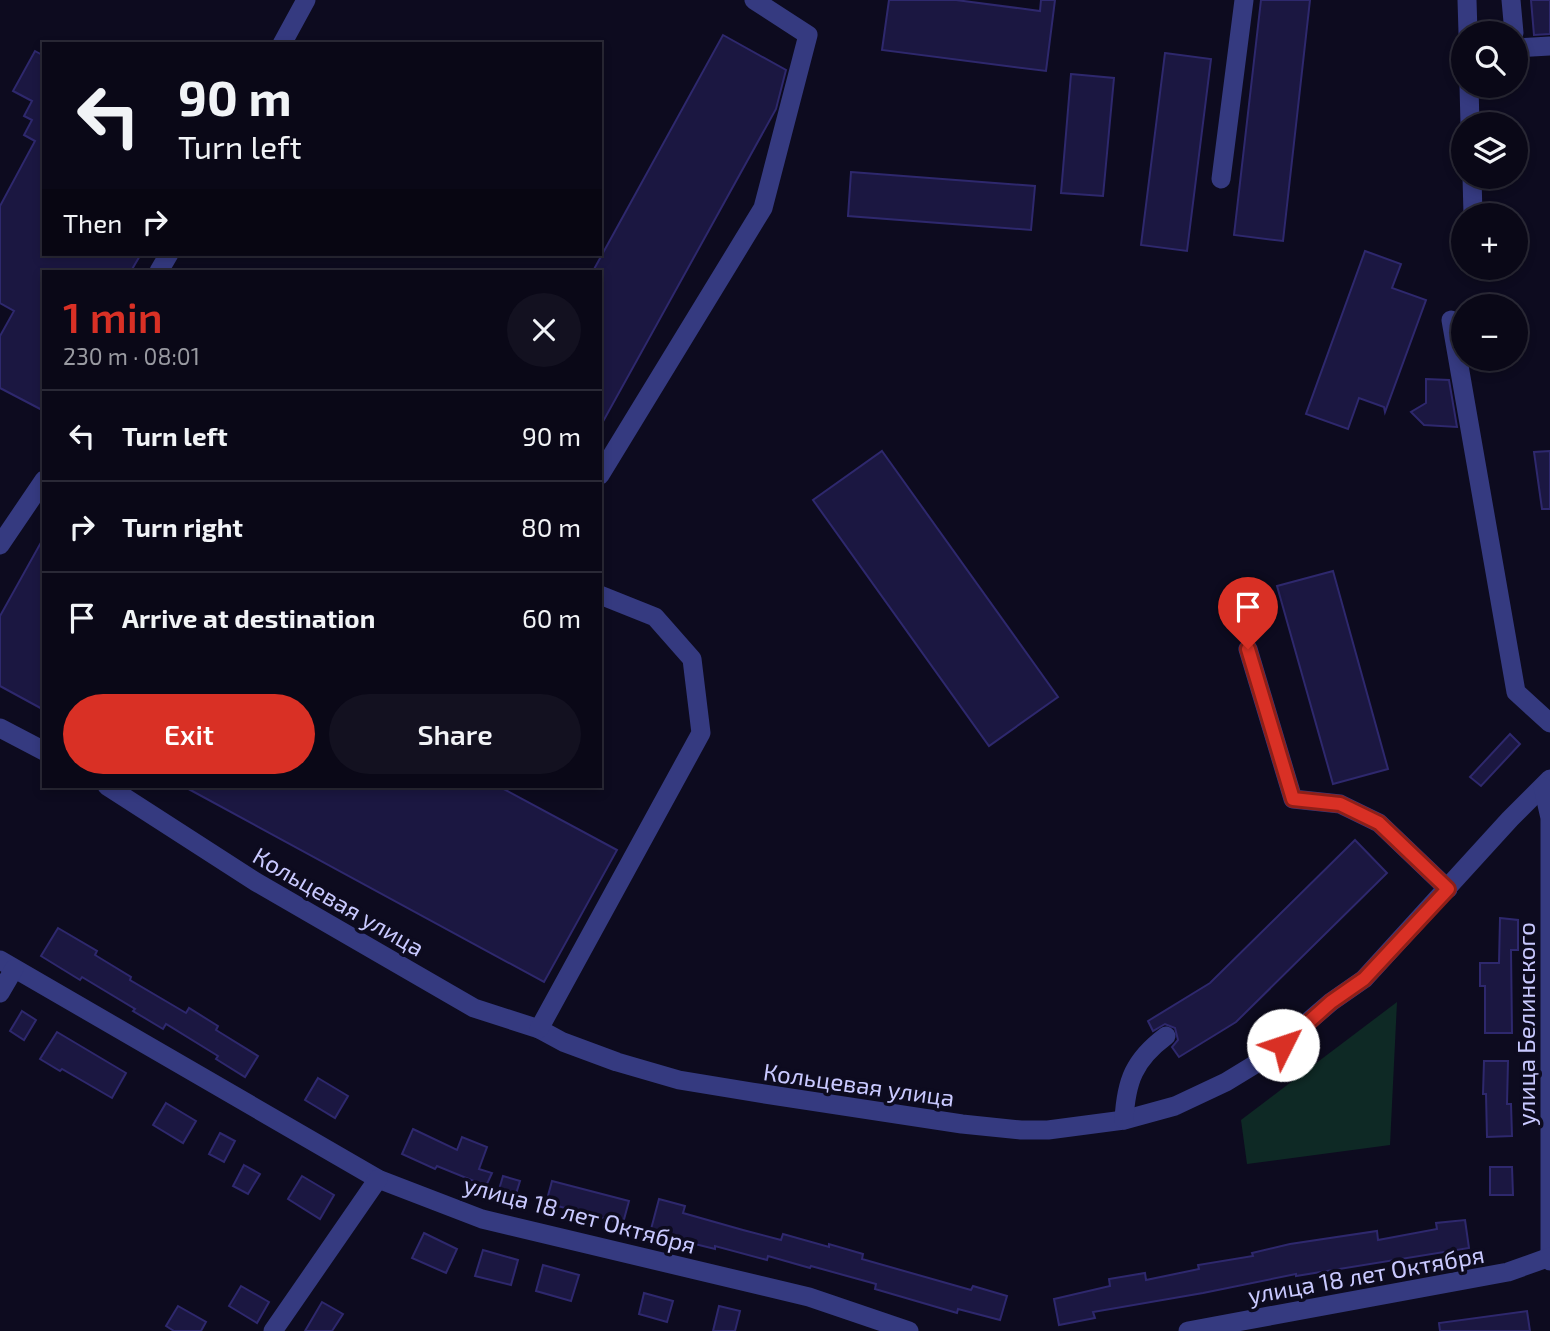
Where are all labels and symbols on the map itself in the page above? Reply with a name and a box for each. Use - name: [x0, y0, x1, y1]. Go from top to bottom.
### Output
- pin: [1218, 577, 1278, 649]
- street label: Кольцевая улица: [248, 840, 430, 963]
- street label: улица Белинского: [1511, 922, 1541, 1126]
- position arrow: [1246, 1008, 1320, 1082]
- street label: Кольцевая улица: [761, 1056, 956, 1113]
- street label: улица 18 лет Октября: [460, 1169, 699, 1260]
- street label: улица 18 лет Октября: [1246, 1239, 1487, 1310]

